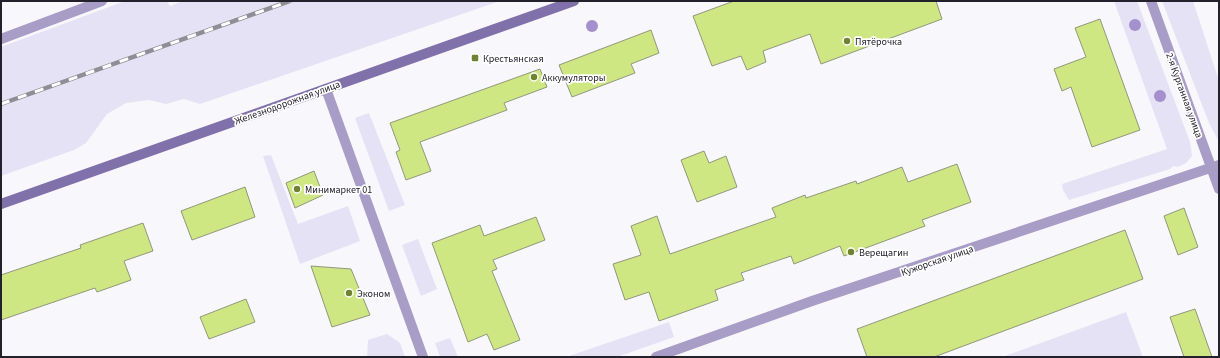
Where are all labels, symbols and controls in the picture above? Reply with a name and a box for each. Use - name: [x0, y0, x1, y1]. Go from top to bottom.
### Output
- place label: Пятёрочка: [855, 35, 902, 49]
- marker: Пятёрочка: [842, 36, 852, 46]
- street label: 2-я Курганная улица: [1162, 51, 1206, 140]
- place label: Крестьянская: [483, 52, 544, 66]
- marker: Крестьянская: [470, 53, 480, 63]
- place label: Аккумуляторы: [542, 71, 605, 85]
- marker: Аккумуляторы: [529, 72, 539, 82]
- street label: Железнодорожная улица: [232, 77, 342, 129]
- place label: Минимаркет 01: [305, 183, 372, 197]
- marker: Минимаркет 01: [292, 184, 302, 194]
- street label: Кужорская улица: [899, 242, 975, 280]
- place label: Верещагин: [859, 246, 908, 260]
- marker: Верещагин: [846, 247, 856, 257]
- place label: Эконом: [357, 287, 390, 301]
- marker: Эконом: [344, 288, 354, 298]

